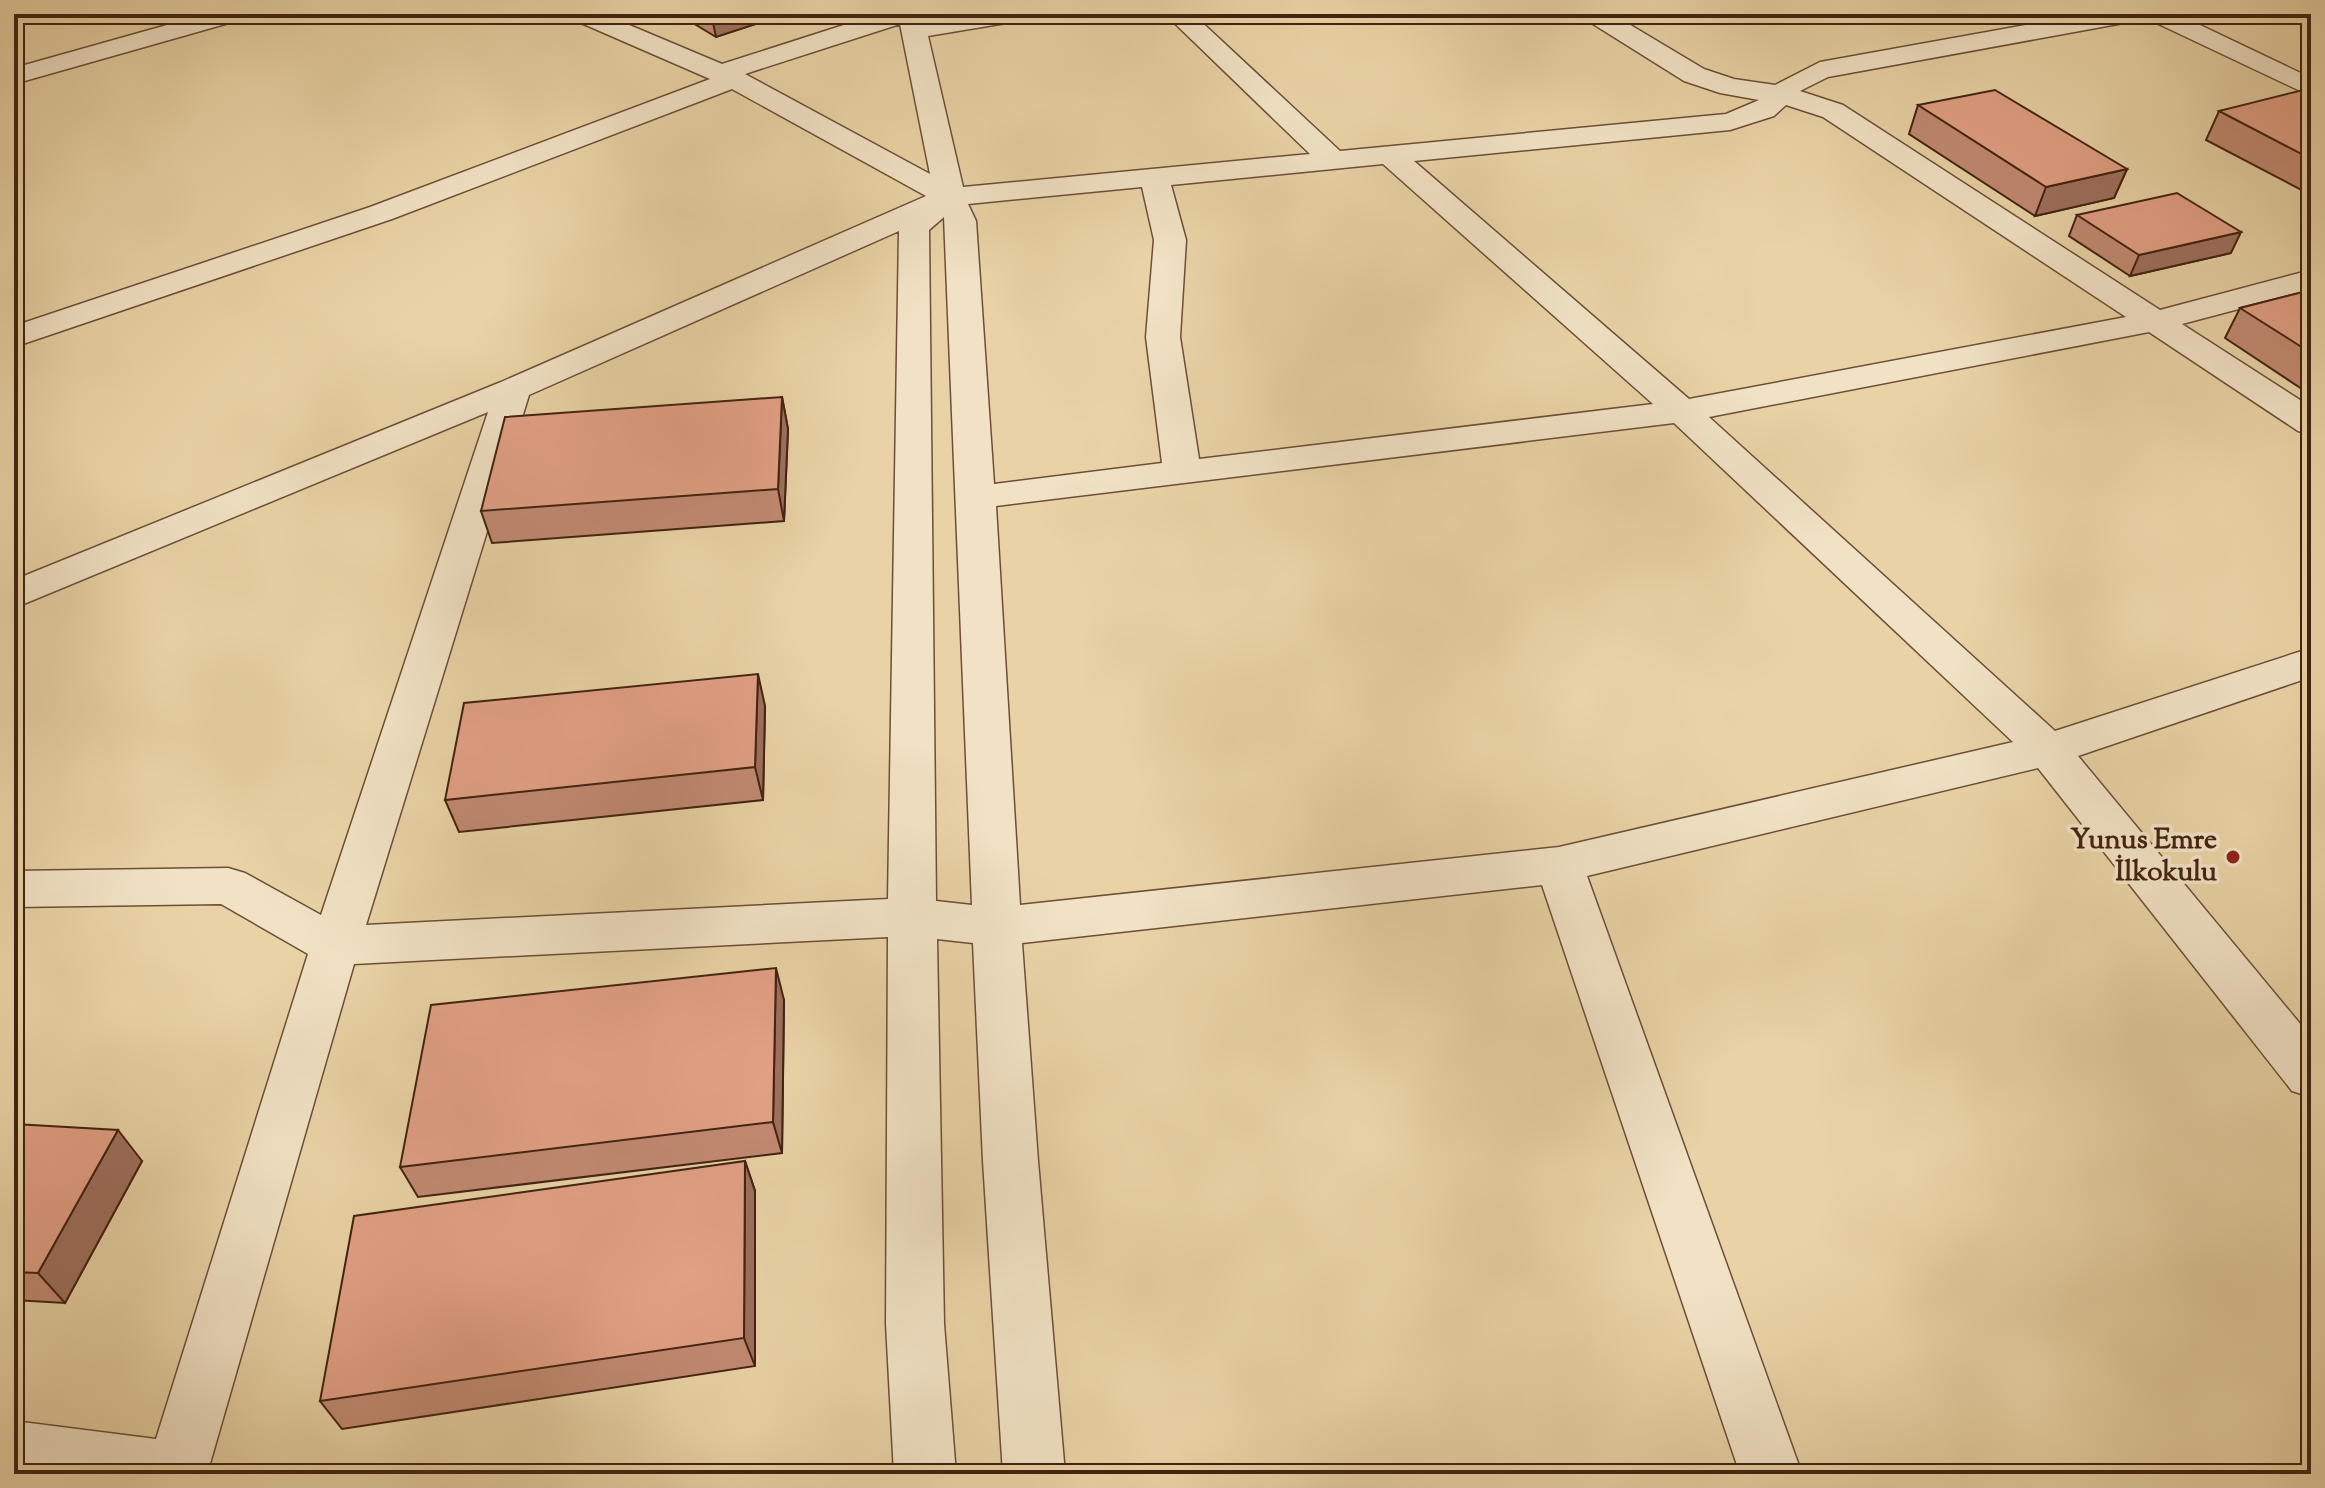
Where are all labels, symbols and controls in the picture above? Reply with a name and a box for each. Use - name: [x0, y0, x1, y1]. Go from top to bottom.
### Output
- place label: Yunus Emre İlkokulu: [2070, 821, 2218, 893]
- marker: Yunus Emre İlkokulu: [2224, 848, 2242, 866]

